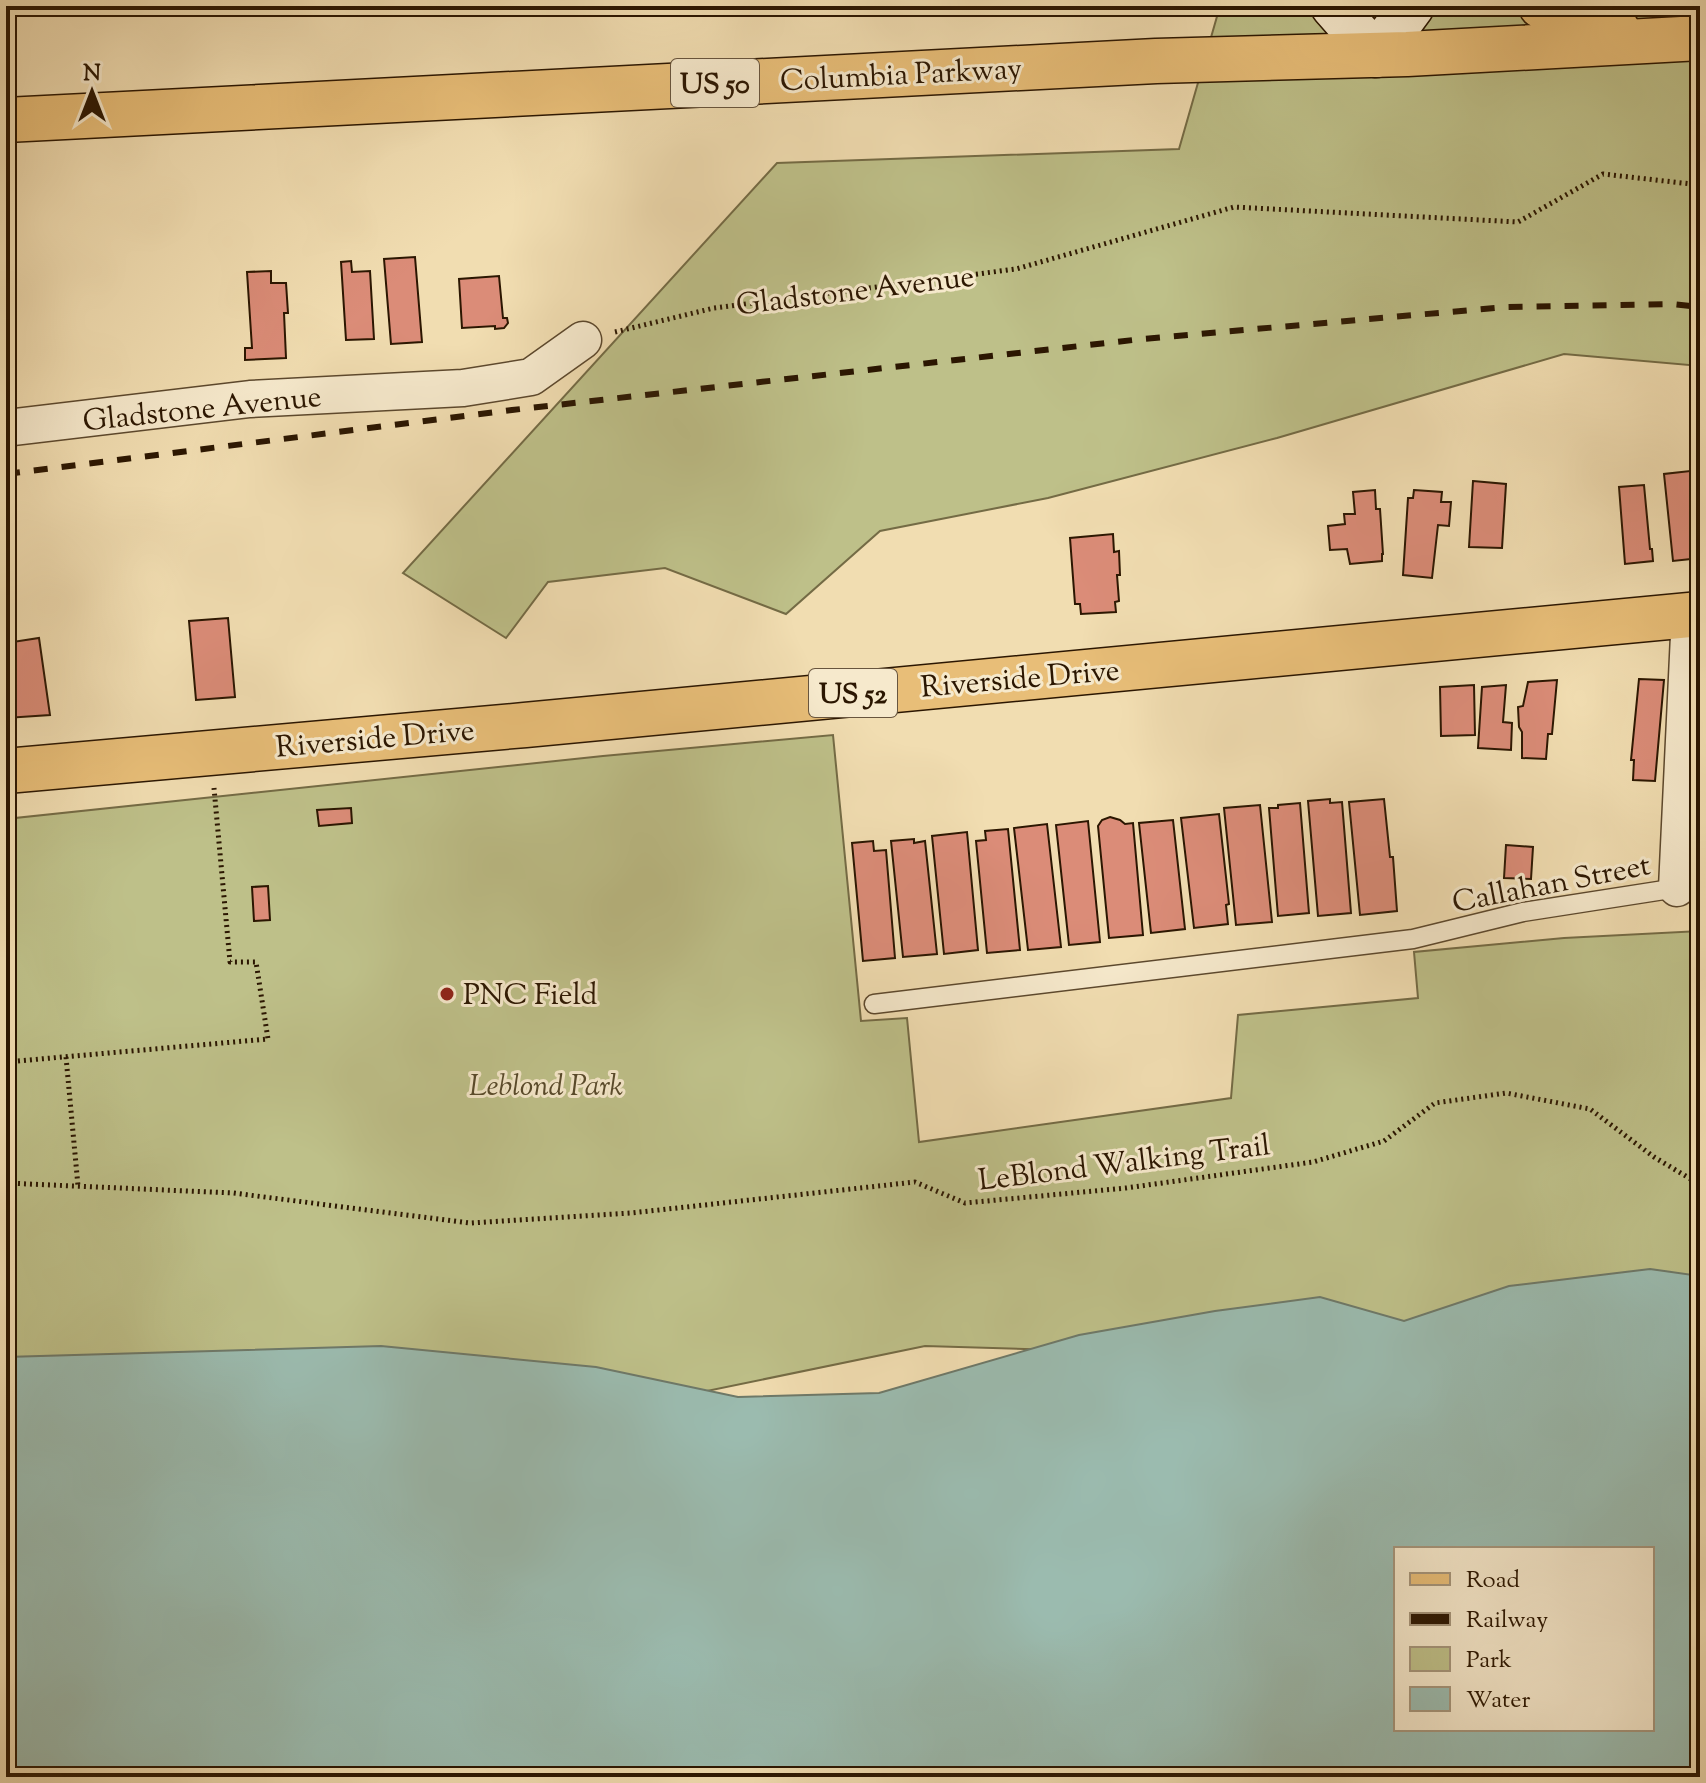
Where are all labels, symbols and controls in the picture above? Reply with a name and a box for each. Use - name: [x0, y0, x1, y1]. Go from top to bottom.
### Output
- street label: Columbia Parkway: [779, 49, 1023, 104]
- north arrow: [52, 52, 132, 132]
- text: N: [83, 59, 101, 91]
- road number: US 50: [671, 59, 759, 107]
- street label: Gladstone Avenue: [734, 257, 977, 328]
- street label: Gladstone Avenue: [81, 377, 324, 444]
- street label: Riverside Drive: [919, 650, 1121, 711]
- road number: US 52: [809, 669, 897, 717]
- street label: Riverside Drive: [274, 710, 476, 771]
- street label: Callahan Street: [1449, 845, 1654, 926]
- place label: PNC Field: [463, 975, 597, 1018]
- marker: PNC Field: [438, 985, 456, 1003]
- park label: Leblond Park: [469, 1066, 623, 1109]
- street label: LeBlond Walking Trail: [976, 1125, 1273, 1204]
- legend: [1394, 1547, 1654, 1731]
- text: Road: [1466, 1564, 1520, 1598]
- text: Railway: [1466, 1604, 1548, 1638]
- text: Park: [1466, 1644, 1512, 1678]
- text: Water: [1466, 1684, 1530, 1718]

